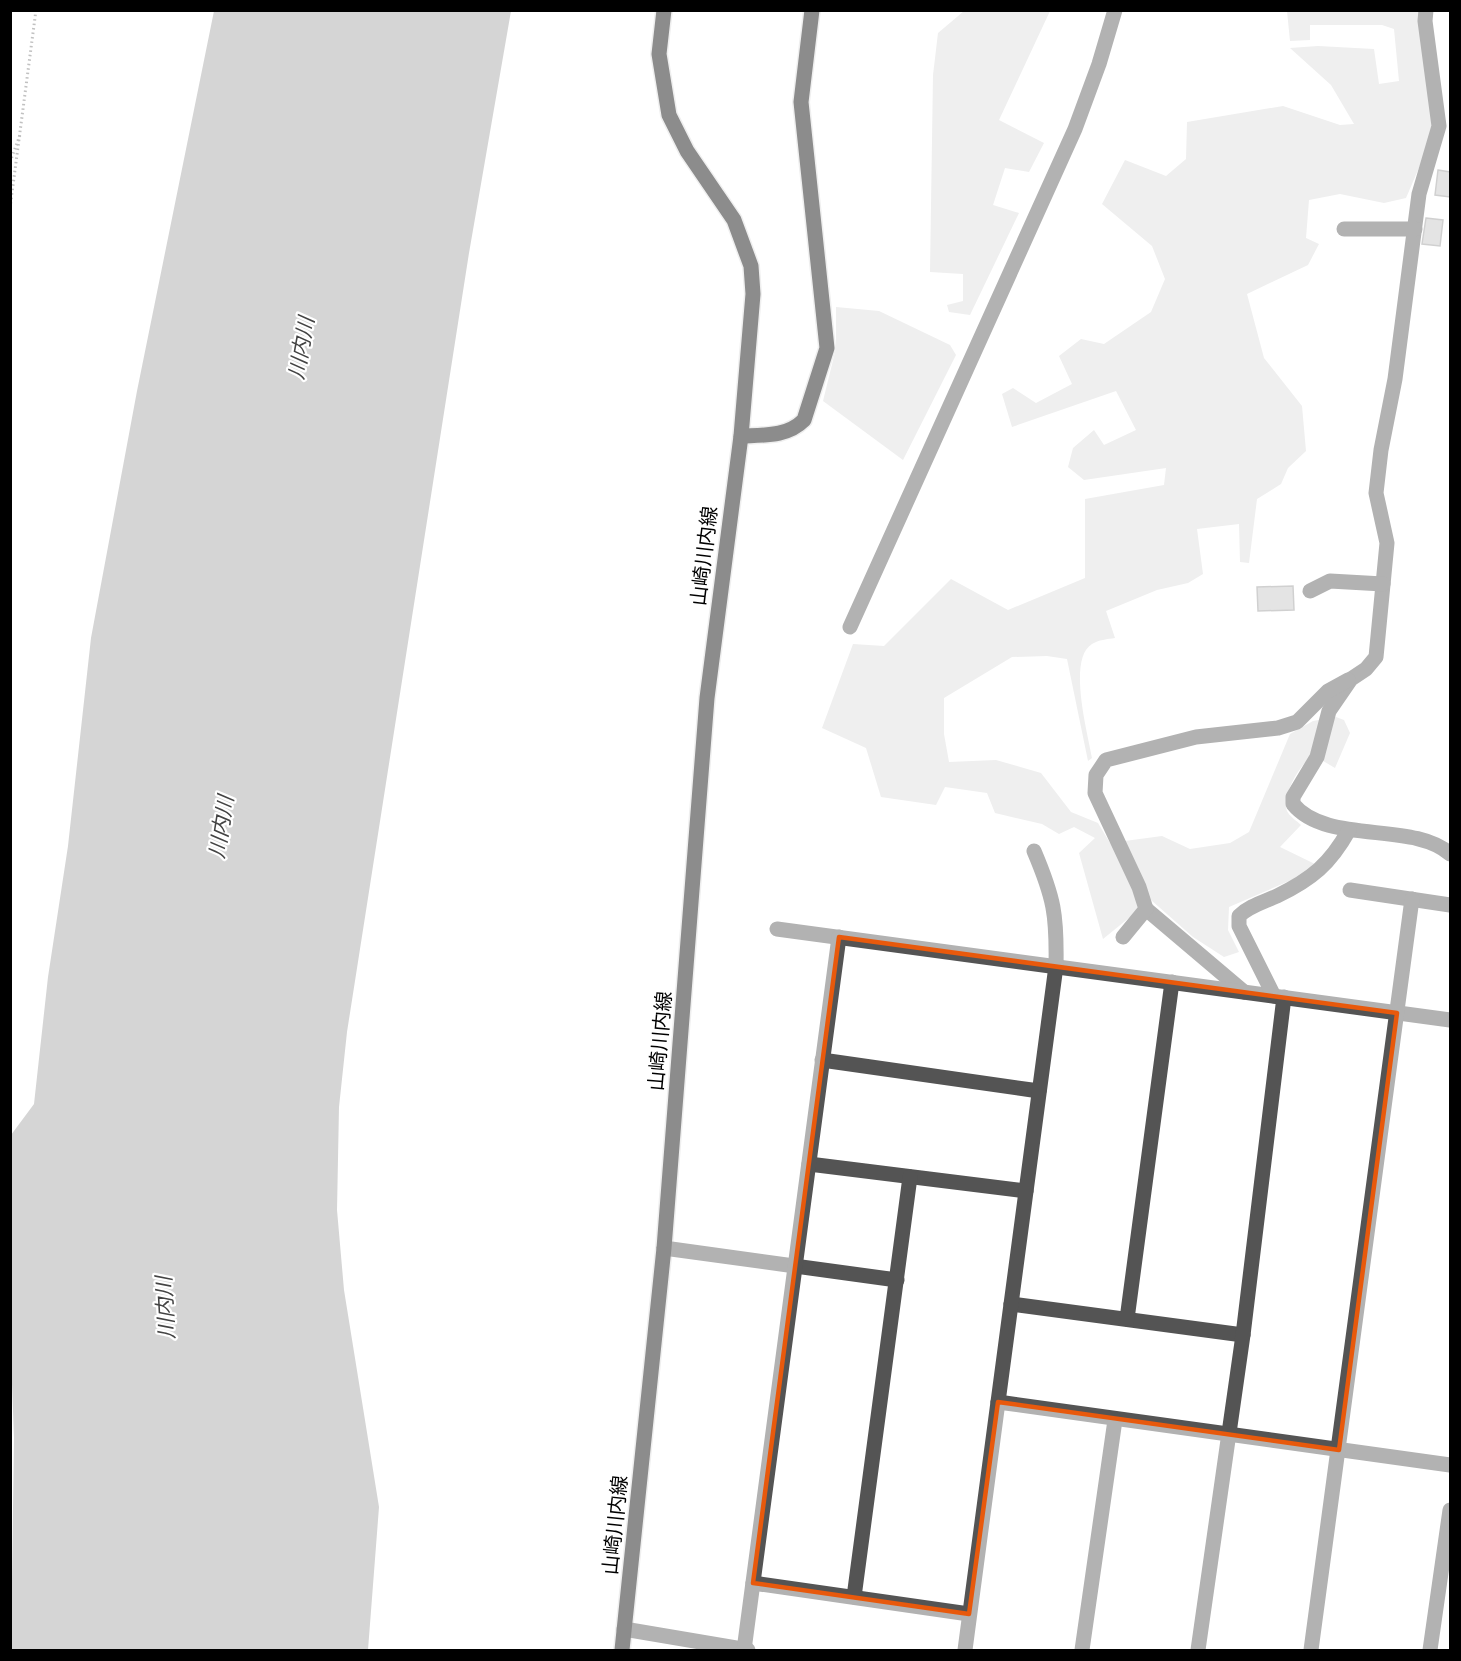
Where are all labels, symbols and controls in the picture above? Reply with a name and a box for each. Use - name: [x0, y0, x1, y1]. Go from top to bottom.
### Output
- water label: 川内川: [283, 313, 319, 381]
- street label: 山崎川内線: [686, 505, 722, 607]
- water label: 川内川: [204, 792, 239, 860]
- street label: 山崎川内線: [644, 990, 676, 1092]
- water label: 川内川: [151, 1274, 179, 1340]
- street label: 山崎川内線: [598, 1474, 632, 1576]

